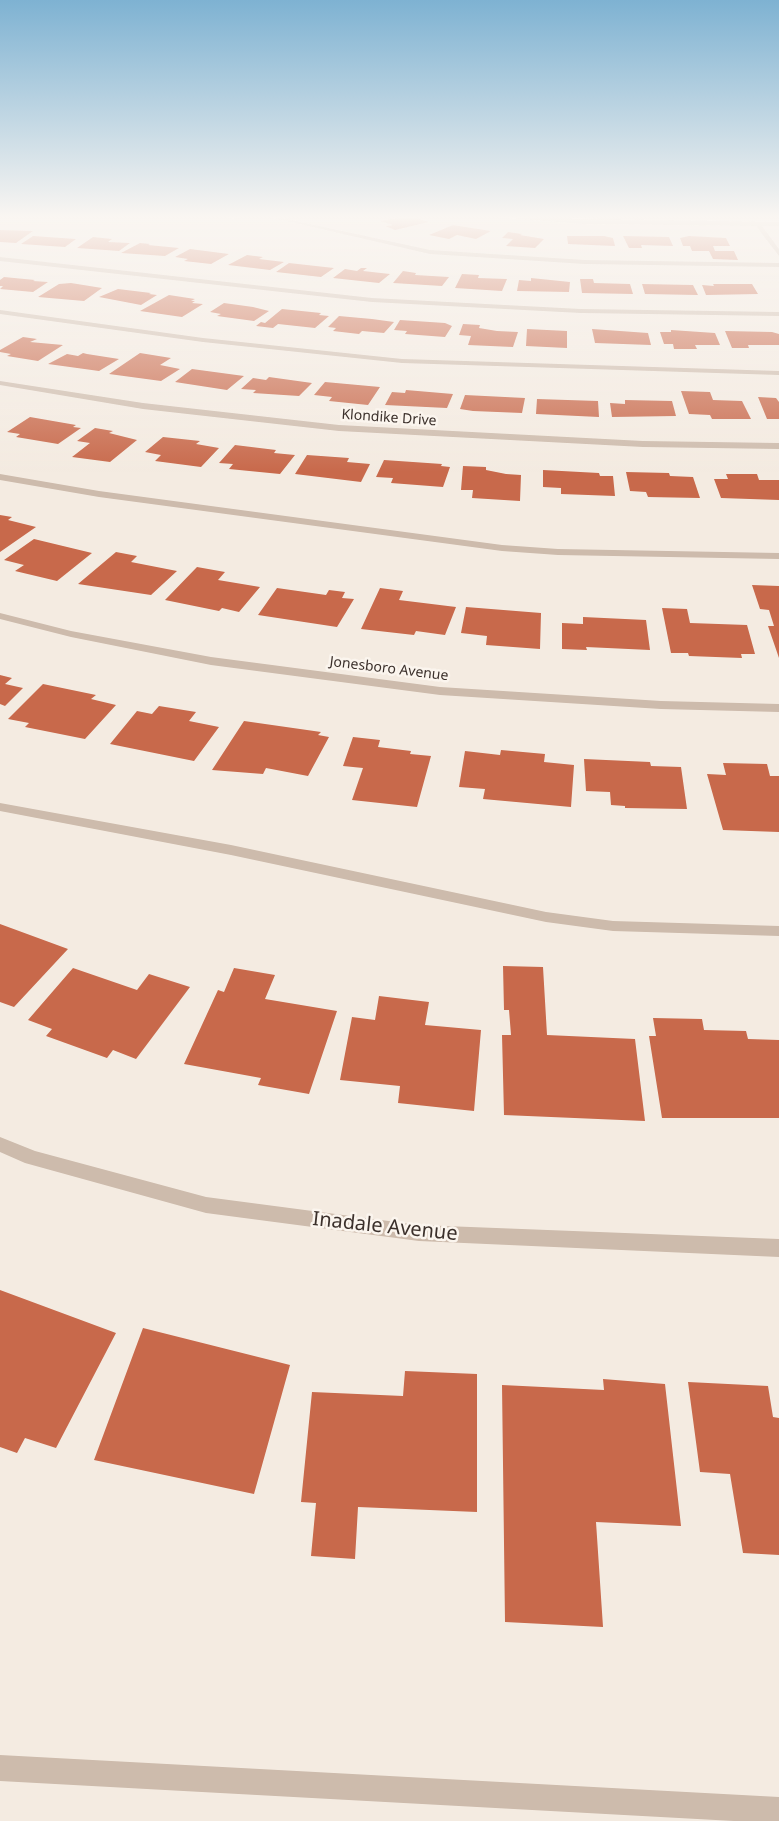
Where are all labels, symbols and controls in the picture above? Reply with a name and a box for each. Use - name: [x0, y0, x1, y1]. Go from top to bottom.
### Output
- street label: Klondike Drive: [341, 406, 437, 430]
- street label: Jonesboro Avenue: [329, 653, 449, 685]
- street label: Inadale Avenue: [311, 1207, 459, 1247]

